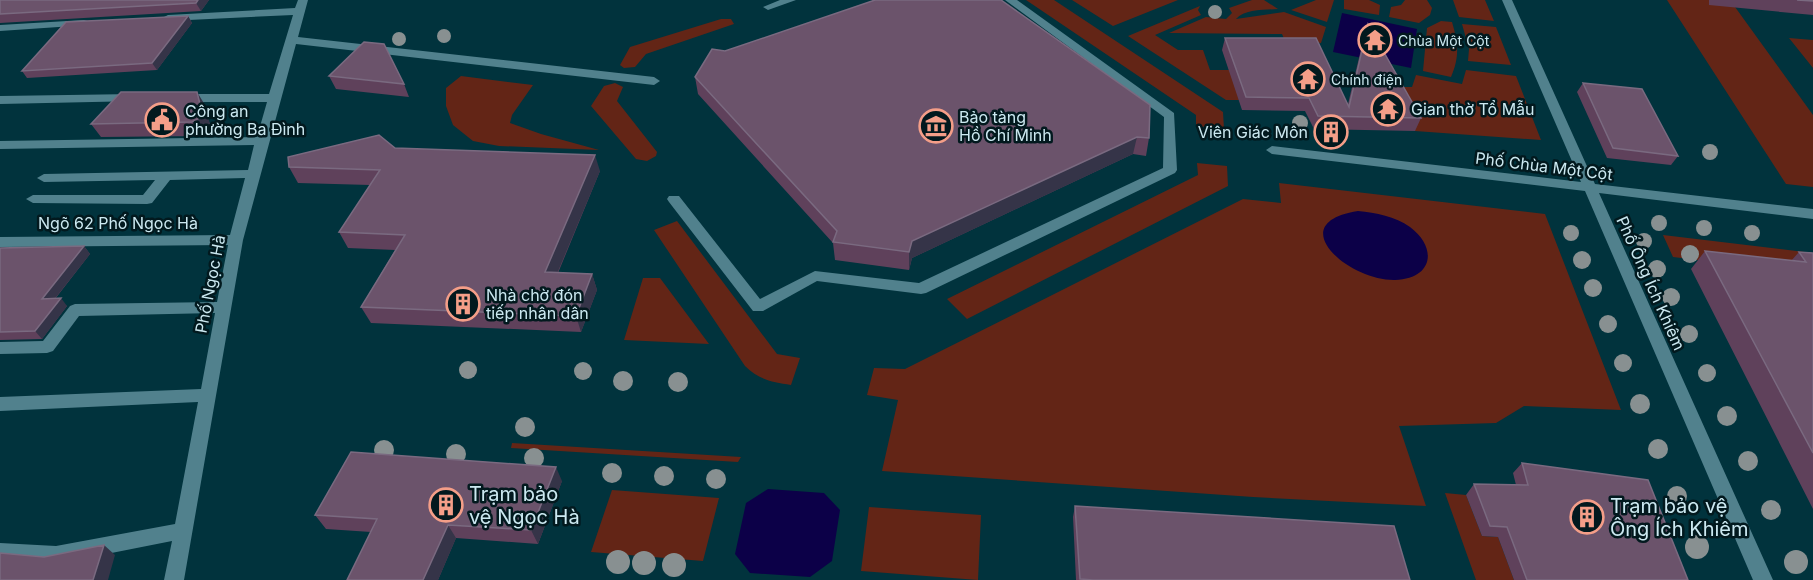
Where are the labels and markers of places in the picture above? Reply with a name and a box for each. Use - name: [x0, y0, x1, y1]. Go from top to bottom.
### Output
- temple icon: Chùa Một Cột: [1357, 22, 1393, 58]
- place label: Chùa Một Cột: [1398, 32, 1490, 49]
- temple icon: Chính điện: [1290, 61, 1326, 97]
- place label: Chính điện: [1331, 71, 1402, 88]
- temple icon: Gian thờ Tổ Mẫu: [1370, 91, 1406, 127]
- place label: Gian thờ Tổ Mẫu: [1411, 99, 1535, 119]
- place label: Công an phường Ba Đình: [185, 101, 305, 139]
- public building icon: Công an phường Ba Đình: [144, 102, 180, 138]
- place label: Bảo tàng Hồ Chí Minh: [959, 107, 1052, 145]
- museum icon: Bảo tàng Hồ Chí Minh: [918, 108, 954, 144]
- building icon: Viên Giác Môn: [1313, 114, 1349, 150]
- place label: Viên Giác Môn: [1198, 122, 1308, 142]
- place label: Nhà chờ đón tiếp nhân dân: [486, 285, 589, 323]
- building icon: Nhà chờ đón tiếp nhân dân: [445, 286, 481, 322]
- place label: Trạm bảo vệ Ngọc Hà: [469, 482, 580, 529]
- building icon: Trạm bảo vệ Ngọc Hà: [428, 487, 464, 523]
- place label: Trạm bảo vệ Ông Ích Khiêm: [1610, 494, 1749, 541]
- building icon: Trạm bảo vệ Ông Ích Khiêm: [1569, 499, 1605, 535]

